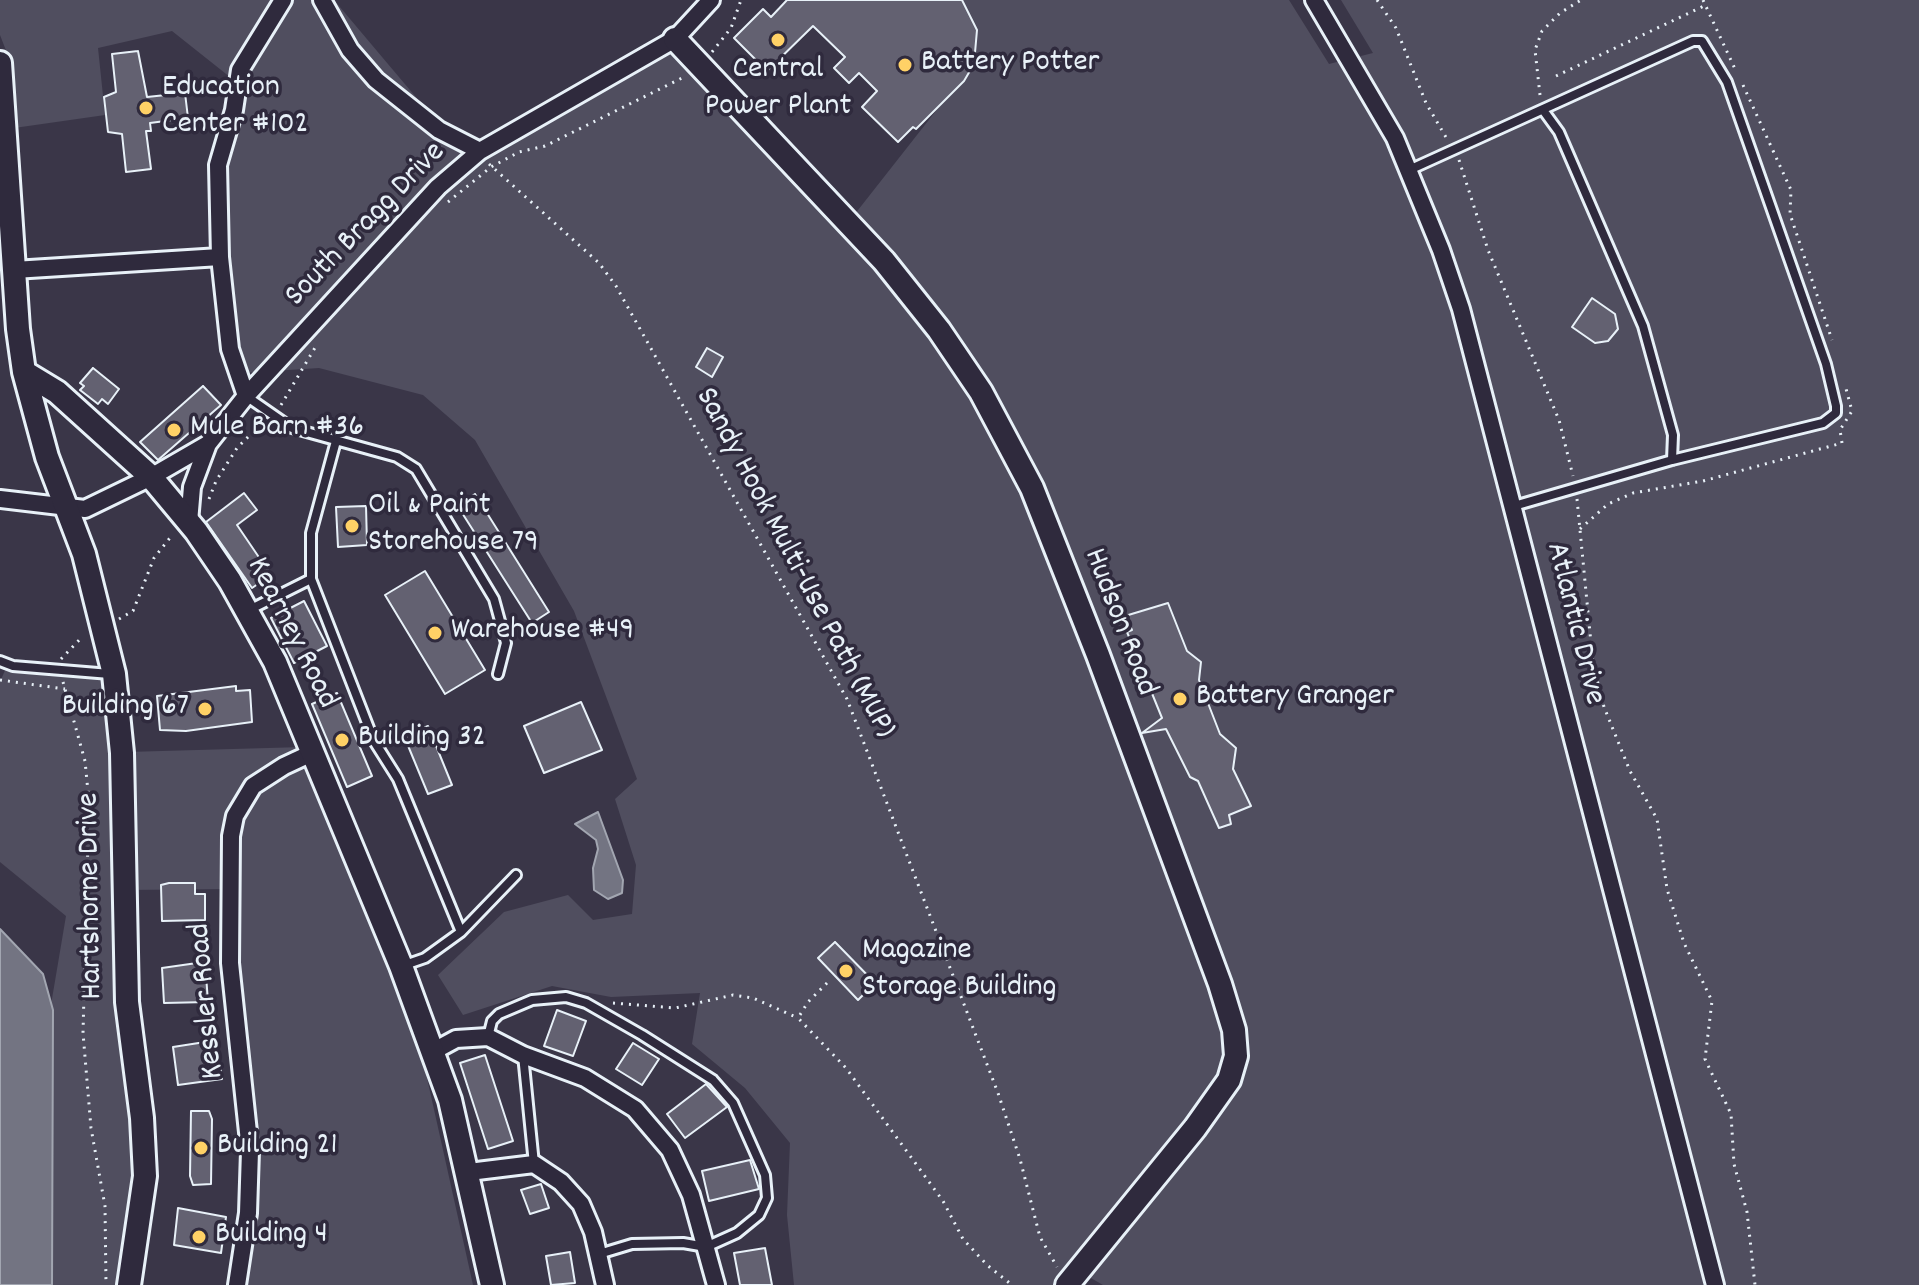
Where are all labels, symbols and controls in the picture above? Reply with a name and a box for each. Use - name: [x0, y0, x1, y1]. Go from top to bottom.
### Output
- marker: Central Power Plant: [769, 31, 787, 49]
- place label: Battery Potter: [921, 46, 1099, 84]
- place label: Central Power Plant: [705, 53, 851, 128]
- marker: Battery Potter: [896, 56, 914, 74]
- place label: Education Center #102: [162, 71, 309, 146]
- marker: Education Center #102: [137, 99, 155, 117]
- street label: South Bragg Drive: [279, 135, 455, 317]
- street label: Sandy Hook Multi-Use Path (MUP): [684, 382, 902, 746]
- place label: Mule Barn #36: [190, 411, 364, 449]
- marker: Mule Barn #36: [165, 421, 183, 439]
- place label: Oil & Paint Storehouse 79: [368, 489, 539, 564]
- marker: Oil & Paint Storehouse 79: [343, 517, 361, 535]
- street label: Atlantic Drive: [1534, 539, 1612, 709]
- street label: Hudson Road: [1072, 544, 1164, 702]
- street label: Kearney Road: [235, 552, 345, 716]
- place label: Warehouse #49: [451, 614, 634, 652]
- marker: Warehouse #49: [426, 624, 444, 642]
- place label: Battery Granger: [1196, 680, 1394, 718]
- place label: Building 67: [62, 690, 189, 728]
- marker: Battery Granger: [1171, 690, 1189, 708]
- marker: Building 67: [196, 700, 214, 718]
- place label: Building 32: [358, 721, 486, 759]
- marker: Building 32: [333, 731, 351, 749]
- street label: Hartshorne Drive: [72, 792, 114, 1000]
- street label: Kessler Road: [183, 921, 235, 1081]
- place label: Magazine Storage Building: [862, 934, 1057, 1009]
- marker: Magazine Storage Building: [837, 962, 855, 980]
- place label: Building 21: [217, 1129, 337, 1167]
- marker: Building 21: [192, 1139, 210, 1157]
- place label: Building 4: [215, 1218, 328, 1256]
- marker: Building 4: [190, 1228, 208, 1246]

